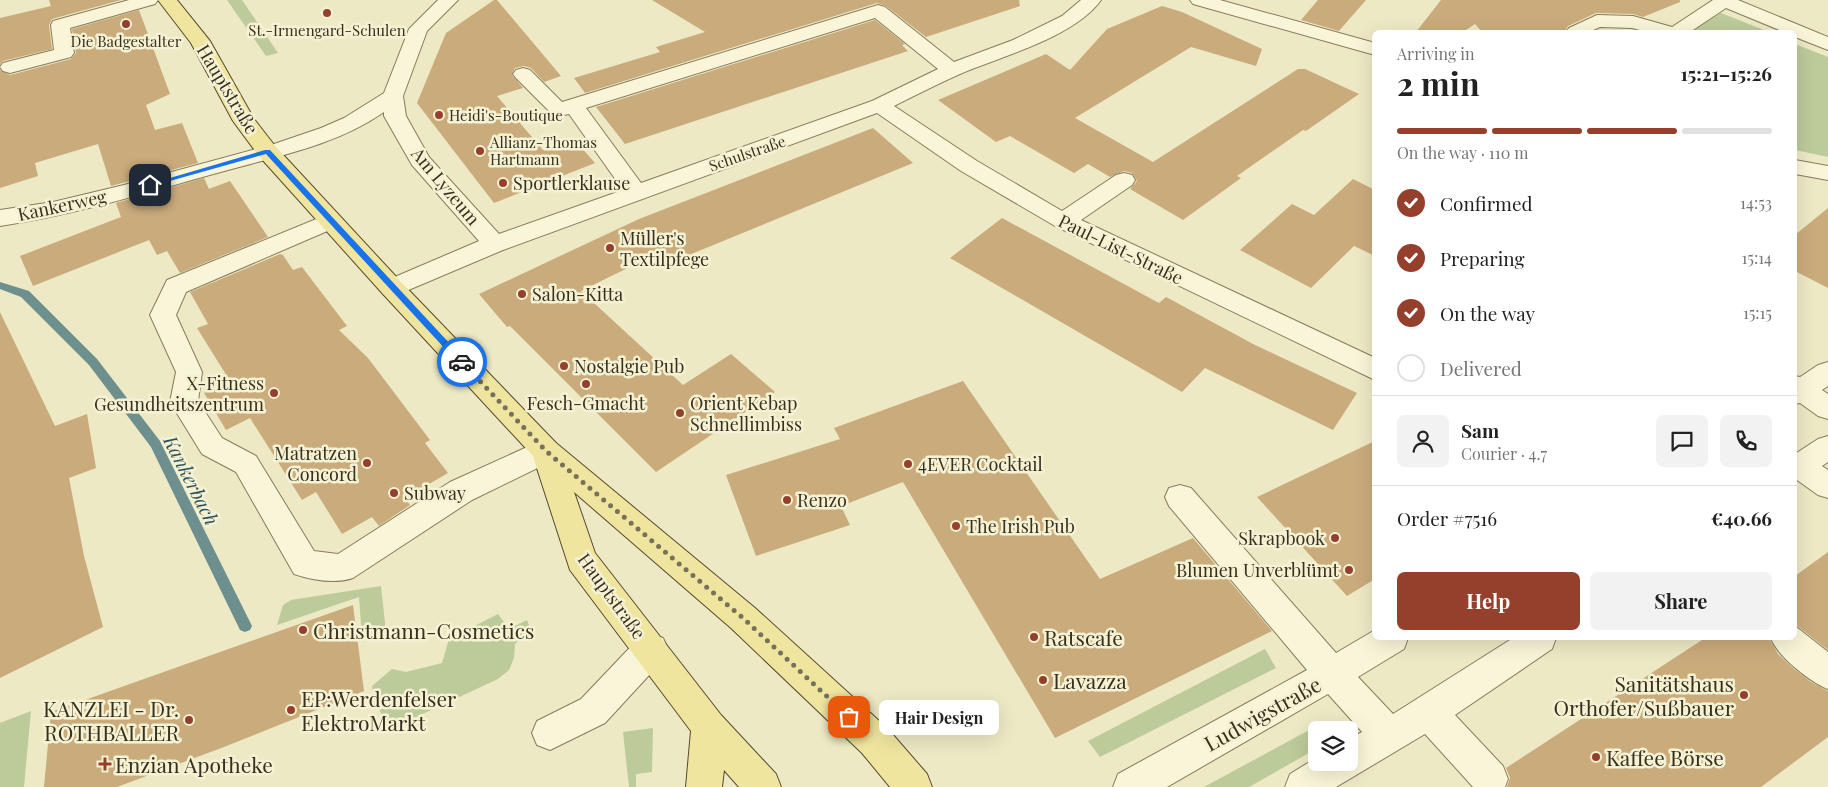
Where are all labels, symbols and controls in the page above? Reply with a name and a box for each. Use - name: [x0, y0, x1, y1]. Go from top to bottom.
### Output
- marker: St.-Irmengard-Schulen: [321, 7, 333, 19]
- marker: Die Badgestalter: [120, 18, 132, 30]
- place label: St.-Irmengard-Schulen: [248, 20, 406, 40]
- place label: Die Badgestalter: [71, 31, 182, 51]
- street label: Hauptstraße: [192, 40, 264, 138]
- text: Arriving in: [1397, 43, 1475, 64]
- text: 15:21–15:26: [1680, 60, 1772, 86]
- text: 2 min: [1397, 61, 1480, 104]
- place label: Heidi's-Boutique: [449, 105, 563, 125]
- marker: Heidi's-Boutique: [433, 109, 445, 121]
- street label: Schulstraße: [706, 131, 788, 175]
- place label: Allianz-Thomas Hartmann: [489, 132, 597, 169]
- street label: Am Lyzeum: [406, 141, 486, 230]
- text: On the way · 110 m: [1397, 142, 1529, 163]
- marker: Allianz-Thomas Hartmann: [474, 145, 486, 157]
- pin: [129, 164, 171, 206]
- icon: home: [136, 171, 164, 199]
- place label: Sportlerklause: [513, 171, 630, 195]
- marker: Sportlerklause: [497, 177, 509, 189]
- street label: Kankerweg: [15, 184, 109, 226]
- icon: check: [1397, 189, 1425, 217]
- text: Confirmed: [1440, 190, 1533, 216]
- text: 14:53: [1740, 192, 1772, 213]
- street label: Paul-List-Straße: [1055, 208, 1187, 290]
- place label: Müller's Textilpfege: [620, 226, 709, 271]
- marker: Müller's Textilpfege: [604, 242, 616, 254]
- icon: check: [1397, 244, 1425, 272]
- text: Preparing: [1440, 245, 1525, 271]
- text: 15:14: [1742, 247, 1772, 268]
- place label: Salon-Kitta: [532, 282, 623, 306]
- marker: Salon-Kitta: [516, 288, 528, 300]
- icon: check: [1397, 299, 1425, 327]
- text: On the way: [1440, 300, 1535, 326]
- text: 15:15: [1743, 302, 1772, 323]
- courier: [437, 337, 487, 387]
- icon: car: [448, 348, 476, 376]
- place label: Nostalgie Pub: [574, 354, 684, 378]
- text: Delivered: [1440, 355, 1522, 381]
- marker: Nostalgie Pub: [558, 360, 570, 372]
- place label: X-Fitness Gesundheitszentrum: [94, 371, 264, 416]
- marker: Fesch-Gmacht: [580, 378, 592, 390]
- marker: X-Fitness Gesundheitszentrum: [268, 387, 280, 399]
- place label: Fesch-Gmacht: [527, 391, 646, 415]
- place label: Orient Kebap Schnellimbiss: [690, 391, 802, 436]
- marker: Orient Kebap Schnellimbiss: [674, 407, 686, 419]
- button: person: [1397, 415, 1449, 467]
- button: chat: [1656, 415, 1708, 467]
- button: phone: [1720, 415, 1772, 467]
- text: Sam: [1461, 417, 1499, 443]
- water label: Kankerbach: [158, 430, 226, 529]
- place label: Matratzen Concord: [274, 441, 358, 486]
- text: Courier · 4.7: [1461, 443, 1547, 464]
- place label: 4EVER Cocktail: [918, 452, 1043, 476]
- marker: Matratzen Concord: [361, 457, 373, 469]
- marker: 4EVER Cocktail: [902, 458, 914, 470]
- place label: Subway: [404, 481, 466, 505]
- marker: Subway: [388, 487, 400, 499]
- place label: Renzo: [797, 488, 847, 512]
- marker: Renzo: [781, 494, 793, 506]
- text: Order #7516: [1397, 505, 1497, 531]
- text: €40.66: [1711, 505, 1772, 531]
- place label: The Irish Pub: [966, 514, 1075, 538]
- marker: The Irish Pub: [950, 520, 962, 532]
- place label: Skrapbook: [1238, 526, 1325, 550]
- marker: Skrapbook: [1329, 532, 1341, 544]
- street label: Hauptstraße: [573, 548, 651, 644]
- place label: Blumen Unverblümt: [1176, 558, 1340, 582]
- marker: Blumen Unverblümt: [1343, 564, 1355, 576]
- button: Help: [1397, 572, 1580, 630]
- button: Share: [1590, 572, 1772, 630]
- place label: Christmann-Cosmetics: [313, 616, 534, 644]
- place label: Ratscafe: [1044, 623, 1123, 651]
- marker: Christmann-Cosmetics: [297, 624, 309, 636]
- marker: Ratscafe: [1028, 631, 1040, 643]
- place label: Lavazza: [1053, 666, 1127, 694]
- street label: Ludwigstraße: [1199, 669, 1325, 757]
- place label: Sanitätshaus Orthofer/Sußbauer: [1553, 669, 1735, 721]
- marker: Lavazza: [1037, 674, 1049, 686]
- place label: EP:Werdenfelser ElektroMarkt: [301, 684, 457, 736]
- marker: Sanitätshaus Orthofer/Sußbauer: [1738, 689, 1750, 701]
- place label: KANZLEI - Dr. ROTHBALLER: [43, 694, 179, 746]
- pin: [828, 696, 870, 738]
- callout: Hair Design: [879, 700, 999, 734]
- icon: bag: [835, 703, 863, 731]
- marker: EP:Werdenfelser ElektroMarkt: [285, 704, 297, 716]
- text: Hair Design: [895, 707, 983, 728]
- marker: KANZLEI - Dr. ROTHBALLER: [183, 714, 195, 726]
- map controls: [1308, 721, 1358, 771]
- button: layers: [1308, 721, 1358, 771]
- place label: Kaffee Börse: [1606, 743, 1724, 771]
- place label: Enzian Apotheke: [115, 750, 273, 778]
- marker: Kaffee Börse: [1590, 751, 1602, 763]
- marker: Enzian Apotheke: [99, 758, 111, 770]

